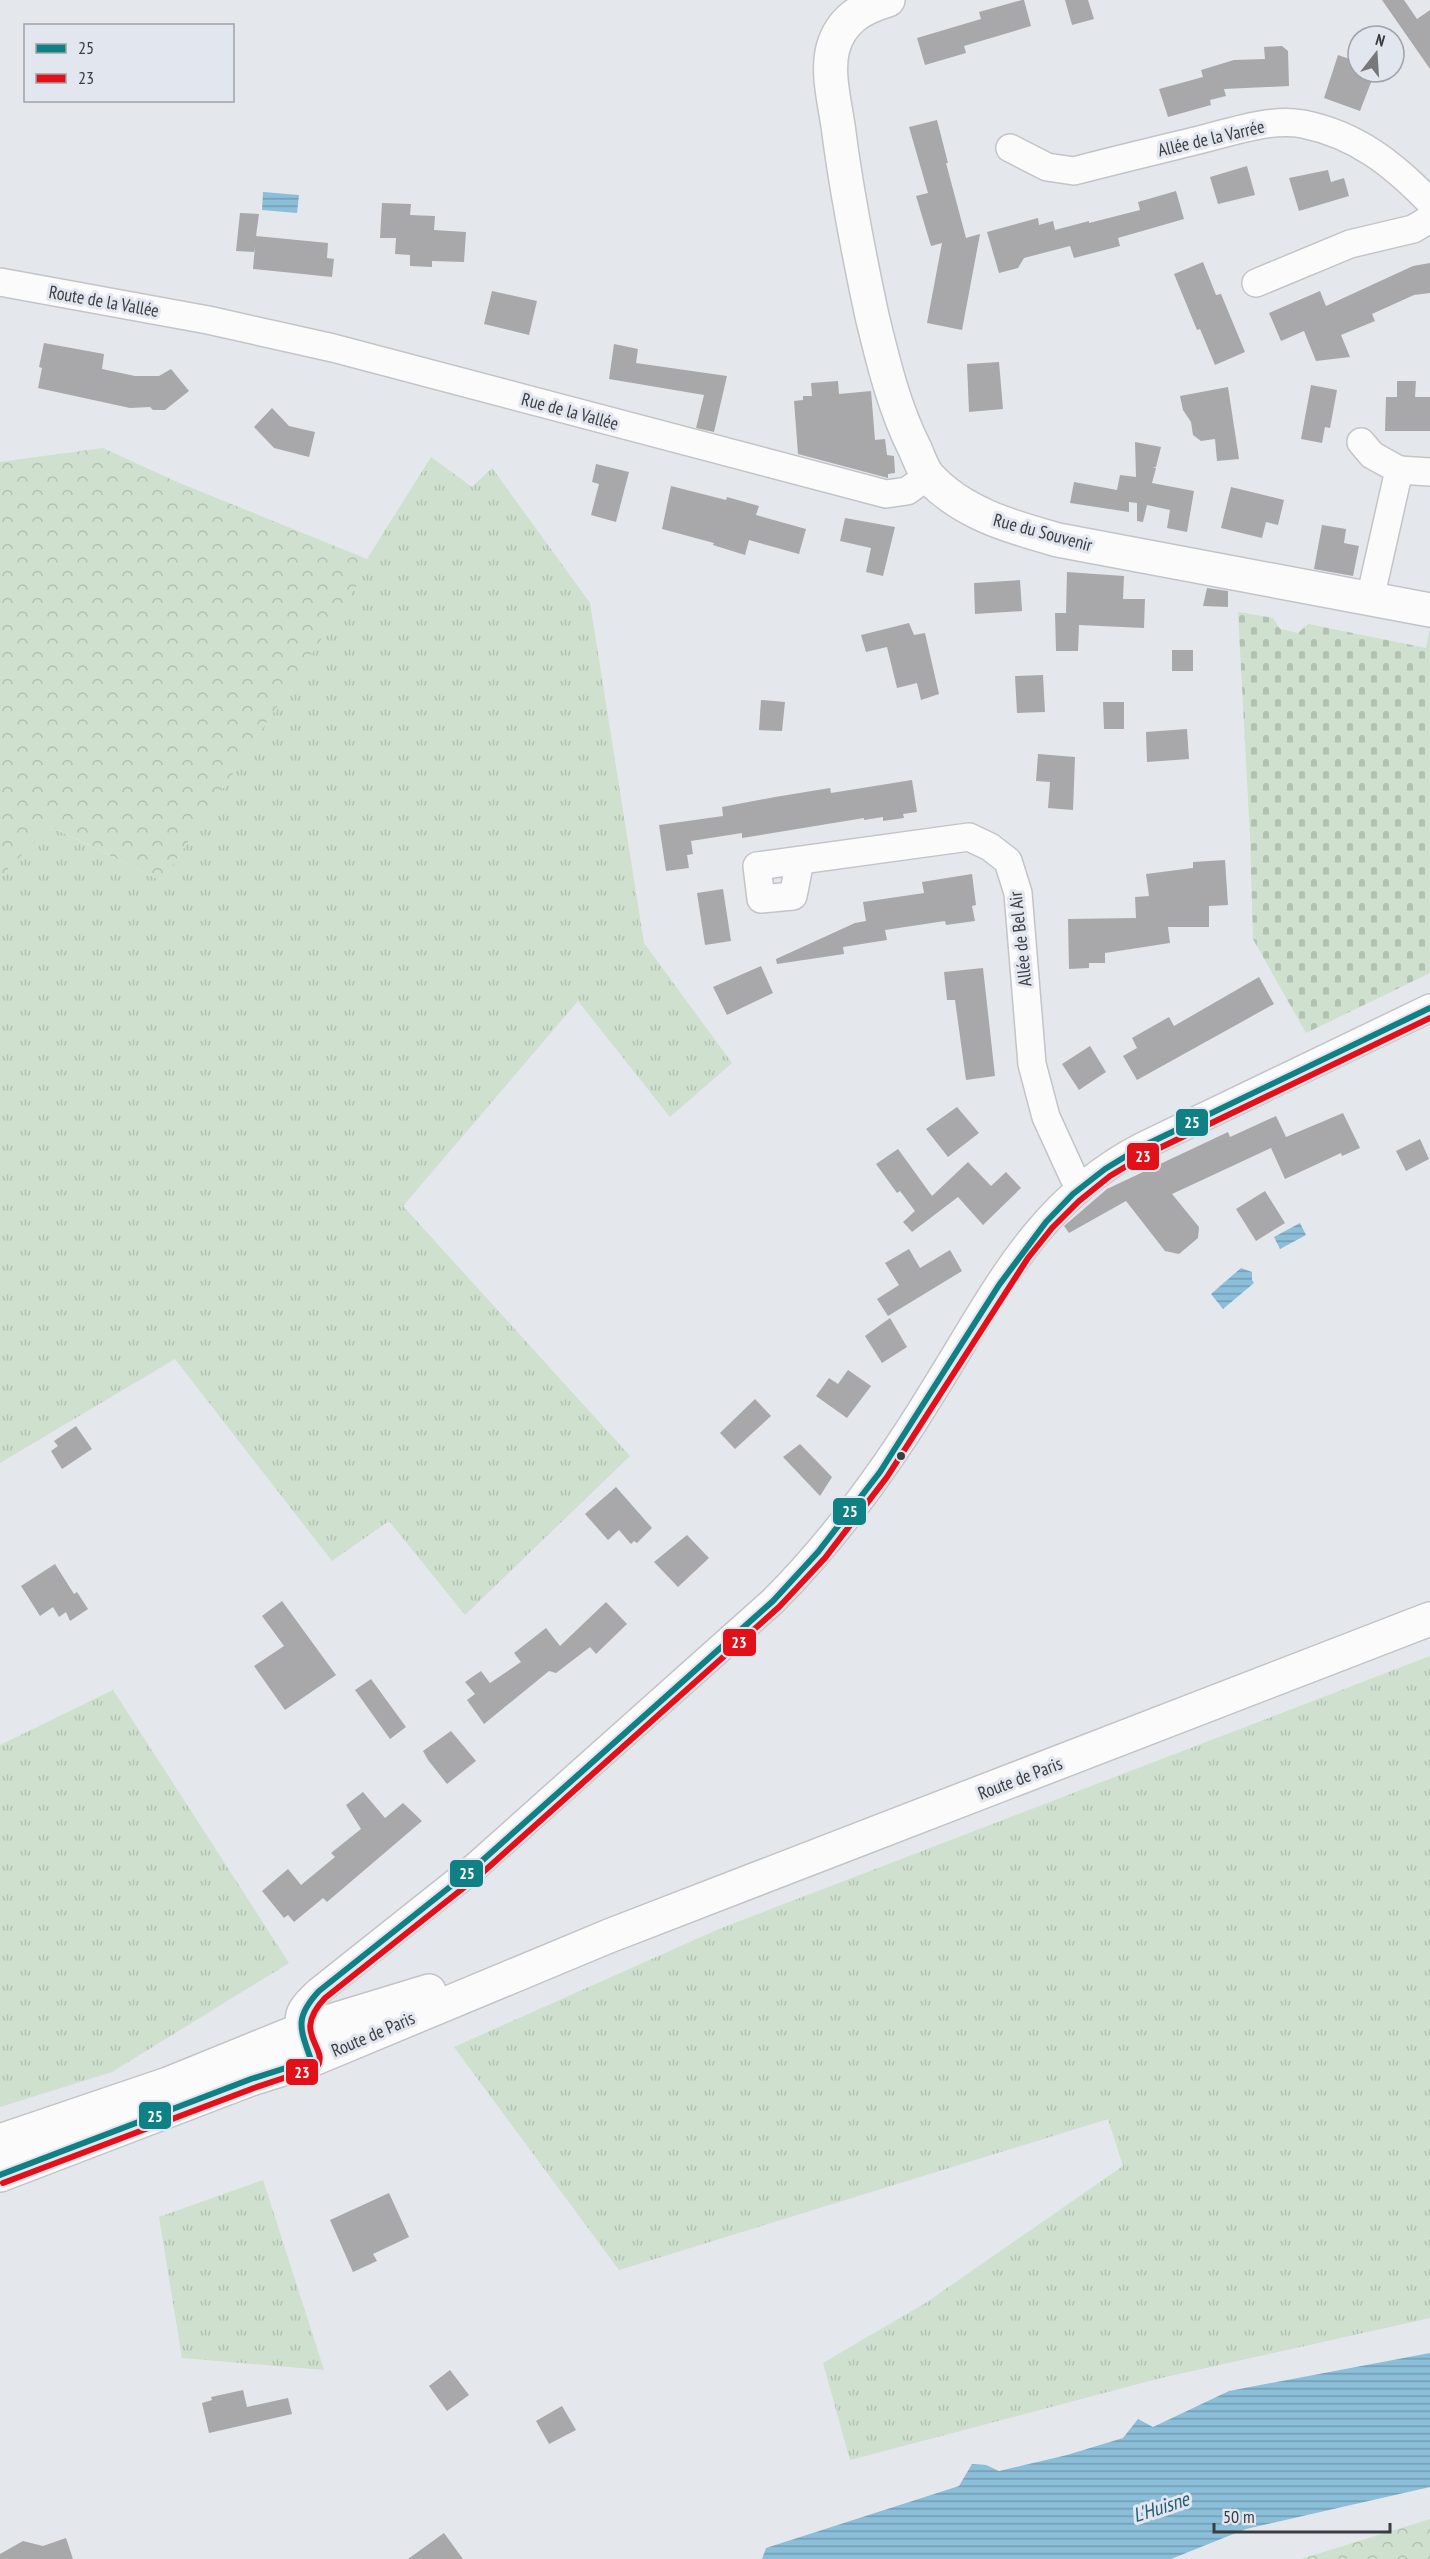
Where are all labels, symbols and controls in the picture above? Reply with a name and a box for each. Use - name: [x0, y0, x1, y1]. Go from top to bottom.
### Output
- legend: [24, 24, 234, 102]
- north arrow: [1346, 24, 1406, 84]
- text: N: [1373, 29, 1387, 50]
- text: 25: [78, 36, 94, 59]
- text: 23: [78, 66, 94, 89]
- street label: Allée de la Varrée: [1155, 115, 1267, 161]
- street label: Route de la Vallée: [47, 280, 161, 322]
- street label: Rue de la Vallée: [519, 387, 621, 435]
- street label: Rue du Souvenir: [991, 508, 1095, 556]
- street label: Allée de Bel Air: [1004, 890, 1036, 988]
- line badge: 25: [1175, 1108, 1209, 1137]
- text: 25: [1184, 1112, 1200, 1132]
- line badge: 23: [1126, 1142, 1160, 1171]
- text: 23: [1135, 1146, 1151, 1166]
- unlabelled marker: [895, 1450, 907, 1462]
- line badge: 25: [832, 1497, 867, 1526]
- text: 25: [842, 1501, 858, 1521]
- line badge: 23: [722, 1628, 757, 1657]
- text: 23: [731, 1632, 747, 1652]
- street label: Route de Paris: [975, 1751, 1065, 1805]
- line badge: 25: [449, 1859, 484, 1888]
- text: 25: [459, 1863, 475, 1883]
- street label: Route de Paris: [328, 2006, 418, 2062]
- line badge: 23: [285, 2058, 319, 2086]
- text: 23: [294, 2062, 310, 2082]
- line badge: 25: [138, 2101, 172, 2130]
- text: 25: [147, 2106, 163, 2126]
- water label: L'Huisne: [1130, 2485, 1194, 2528]
- scale bar: [1214, 2496, 1390, 2534]
- text: 50 m: [1223, 2505, 1255, 2528]

